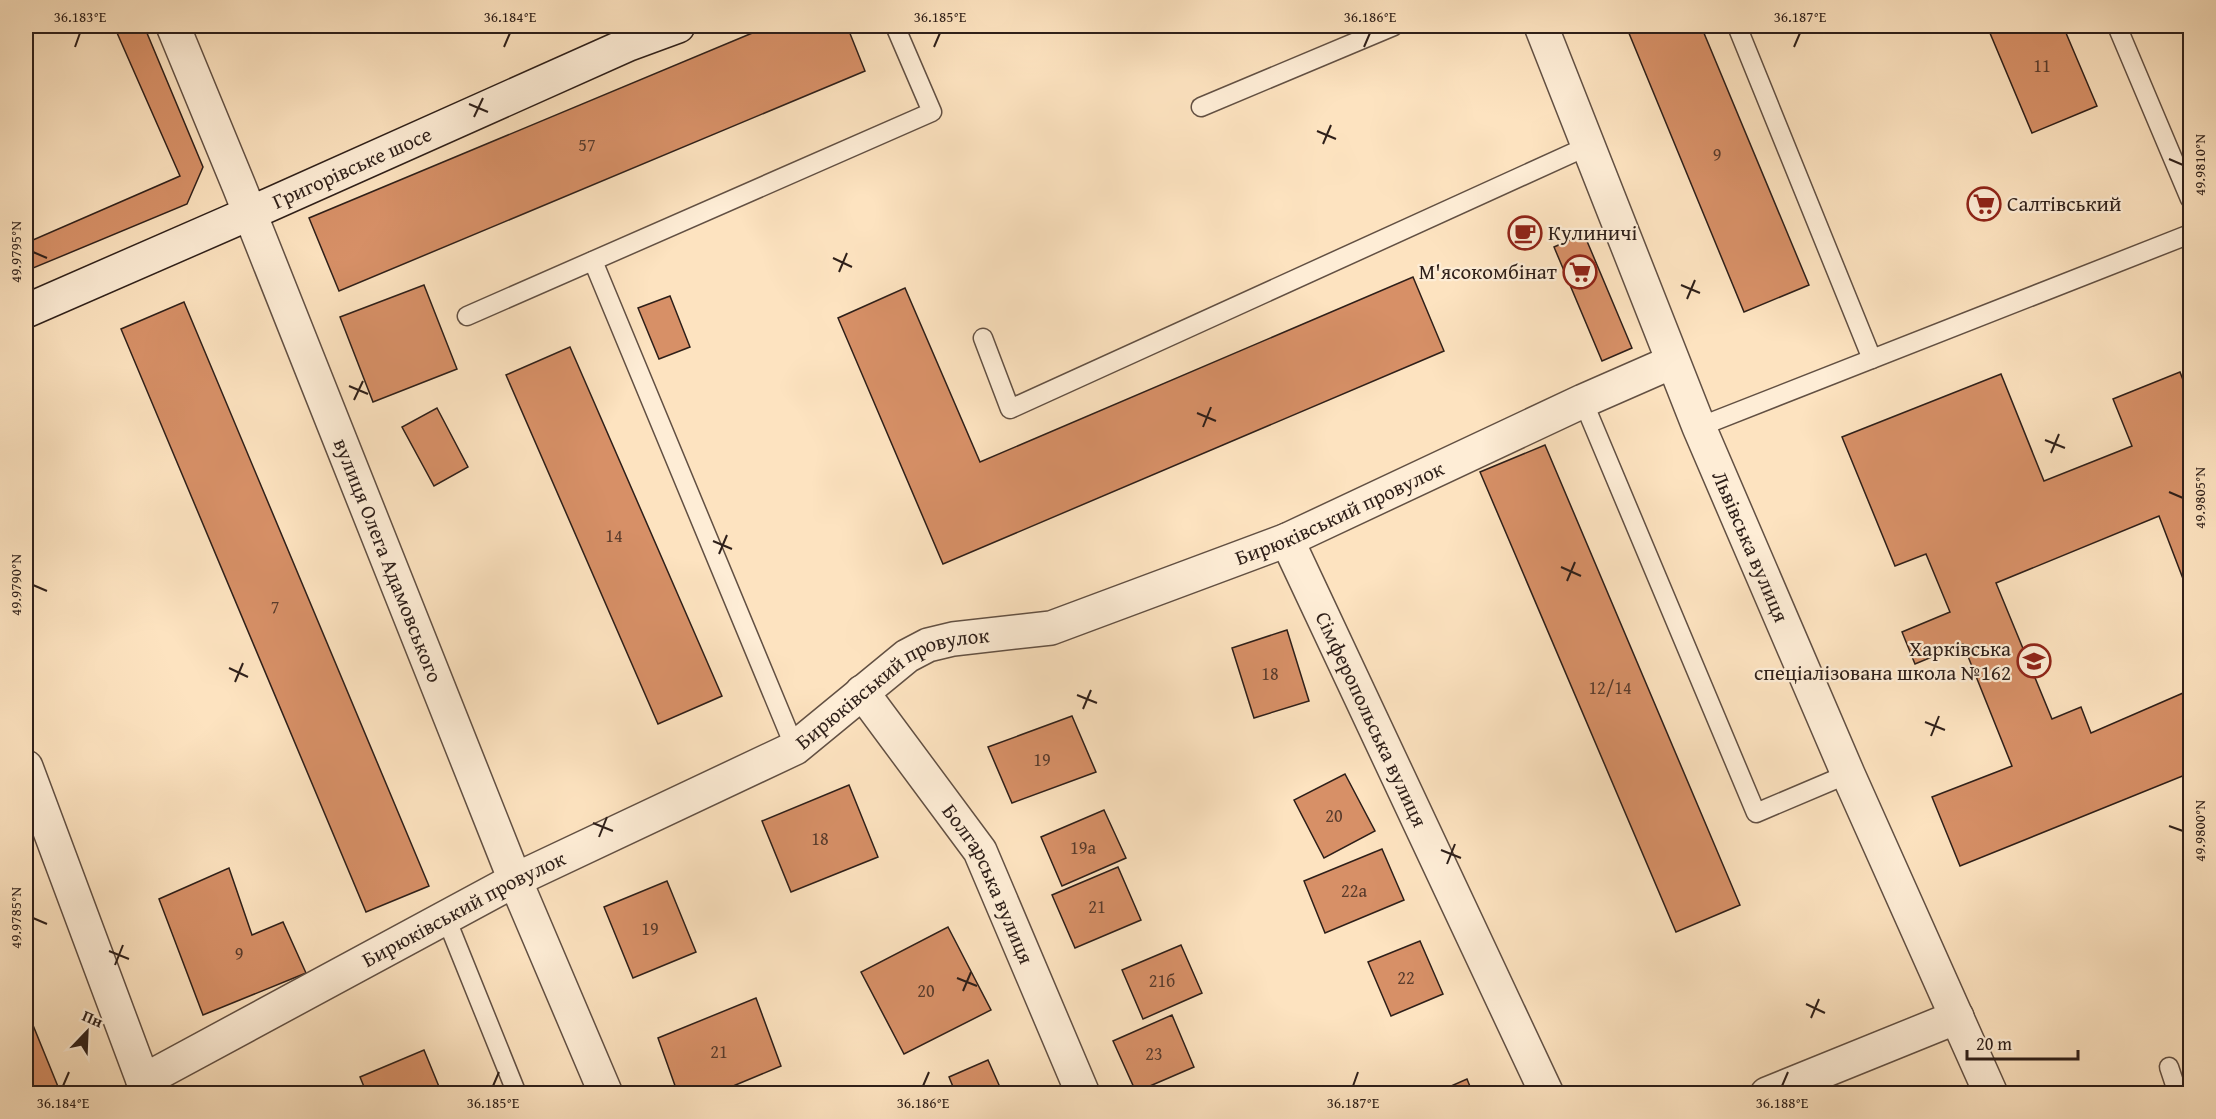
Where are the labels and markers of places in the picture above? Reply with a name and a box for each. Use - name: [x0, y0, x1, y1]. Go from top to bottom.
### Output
- supermarket icon: Салтівський: [1966, 186, 2002, 222]
- place label: Салтівський: [2007, 188, 2121, 219]
- cafe icon: Кулиничі: [1507, 215, 1543, 251]
- place label: Кулиничі: [1548, 217, 1638, 248]
- supermarket icon: М'ясокомбінат: [1562, 254, 1598, 290]
- place label: М'ясокомбінат: [1419, 256, 1557, 287]
- place label: Харківська спеціалізована школа №162: [1754, 633, 2011, 688]
- school or university icon: Харківська спеціалізована школа №162: [2016, 643, 2052, 679]

